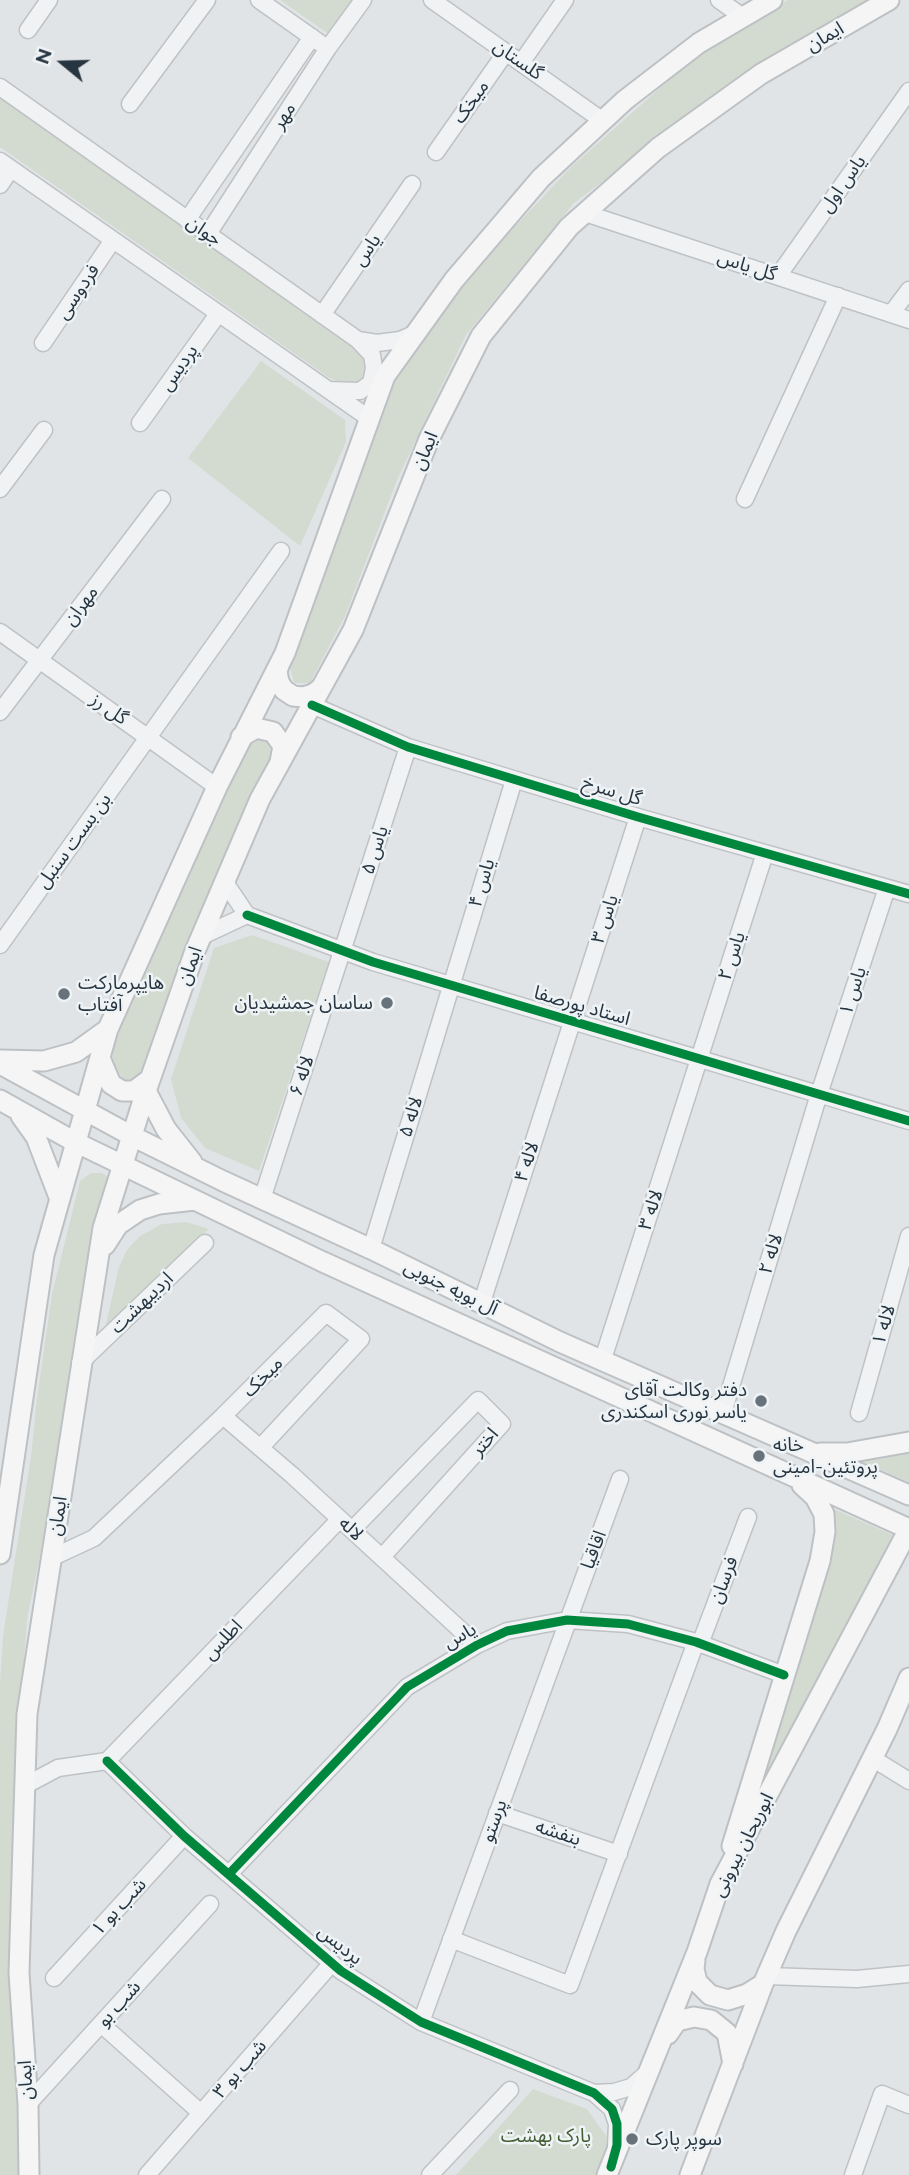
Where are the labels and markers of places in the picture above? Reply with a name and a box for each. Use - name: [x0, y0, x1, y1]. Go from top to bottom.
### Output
- place label: هایپرمارکت آفتاب: [78, 972, 164, 1016]
- marker: هایپرمارکت آفتاب: [56, 986, 72, 1002]
- place label: ساسان جمشیدیان: [235, 992, 373, 1014]
- marker: ساسان جمشیدیان: [379, 995, 395, 1011]
- place label: دفتر وکالت آقای یاسر نوری اسکندری: [601, 1379, 747, 1423]
- marker: دفتر وکالت آقای یاسر نوری اسکندری: [753, 1393, 769, 1409]
- place label: خانه پروتئین-امینی: [773, 1434, 878, 1478]
- marker: خانه پروتئین-امینی: [751, 1448, 767, 1464]
- place label: سوپر پارک: [646, 2128, 722, 2150]
- marker: سوپر پارک: [624, 2131, 640, 2147]

